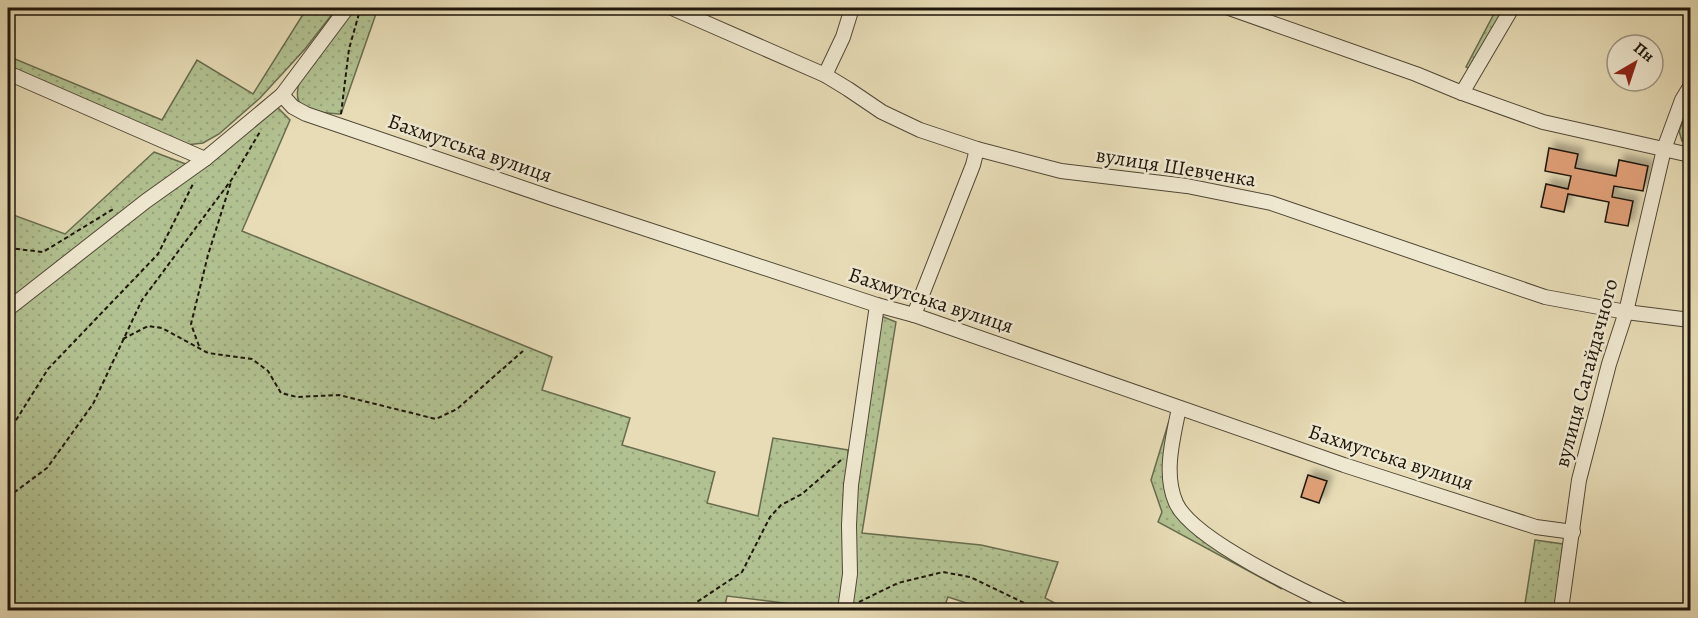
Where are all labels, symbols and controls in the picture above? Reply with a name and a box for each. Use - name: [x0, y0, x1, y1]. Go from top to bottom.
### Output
- north arrow: [1605, 33, 1665, 93]
- text: Пн: [1629, 37, 1659, 67]
- street label: Бахмутська вулиця: [384, 107, 556, 189]
- street label: вулиця Шевченка: [1094, 141, 1258, 194]
- street label: Бахмутська вулиця: [845, 260, 1017, 340]
- street label: вулиця Сагайдачного: [1547, 276, 1625, 470]
- street label: Бахмутська вулиця: [1305, 417, 1477, 497]

